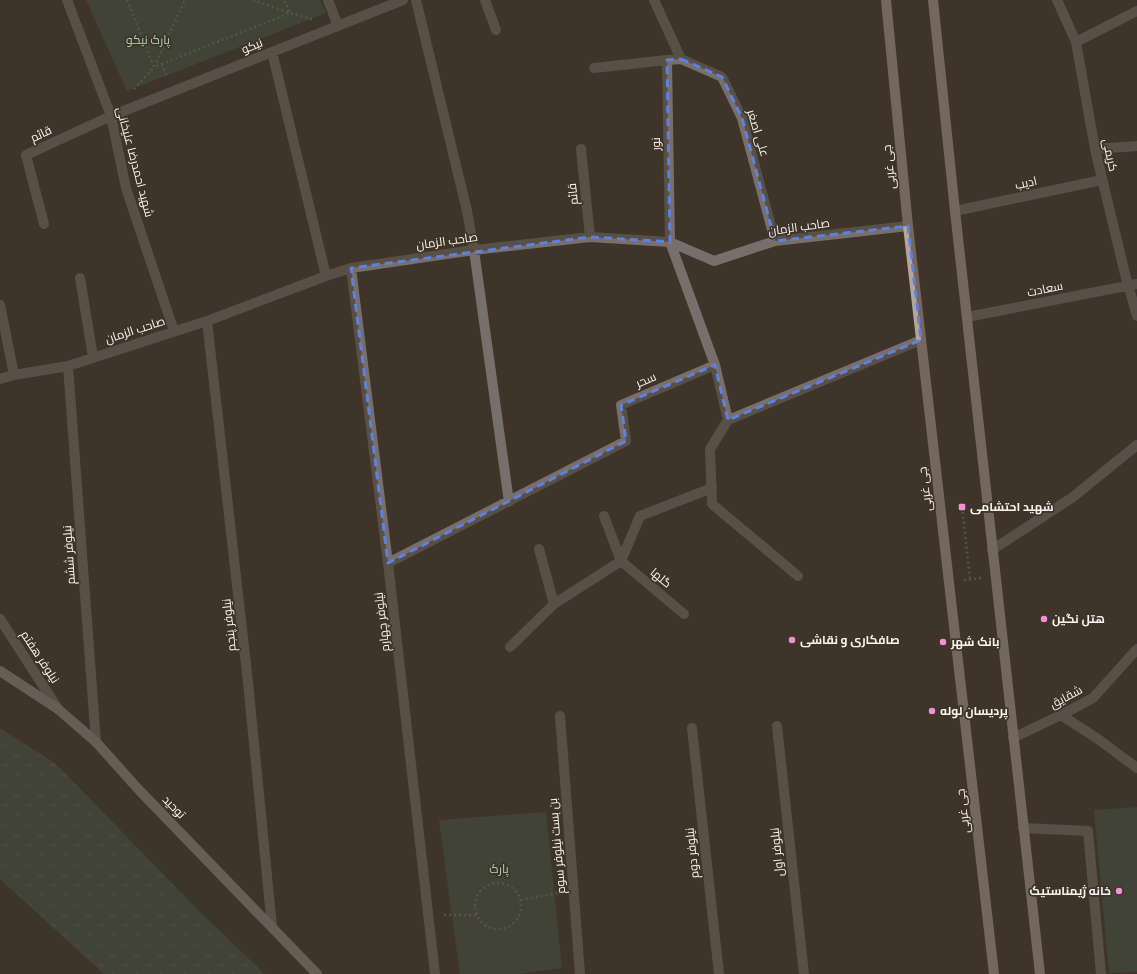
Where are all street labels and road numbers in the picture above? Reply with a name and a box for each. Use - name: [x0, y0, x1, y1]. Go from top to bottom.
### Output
- street label: نیکو: [239, 35, 265, 57]
- street label: شهید احمدرضا علیخانی: [114, 105, 156, 219]
- street label: علی اصغر: [744, 107, 772, 158]
- street label: قائم: [28, 123, 54, 146]
- street label: نور: [649, 137, 663, 152]
- street label: کریمی: [1100, 137, 1120, 173]
- street label: جی غربی: [880, 144, 898, 190]
- street label: ادیب: [1014, 174, 1038, 192]
- street label: قائم: [565, 182, 582, 206]
- street label: صاحب الزمان: [767, 216, 831, 238]
- street label: صاحب الزمان: [415, 230, 479, 252]
- street label: سعادت: [1026, 279, 1064, 299]
- street label: صاحب الزمان: [103, 314, 167, 346]
- street label: سحر: [633, 369, 658, 391]
- street label: جی غربی: [915, 466, 935, 512]
- street label: نیلوفر ششم: [60, 525, 79, 585]
- street label: گلها: [648, 565, 674, 591]
- street label: نیلوفر چهارم: [371, 591, 395, 653]
- street label: نیلوفر پنجم: [219, 598, 241, 652]
- street label: نیلوفر هفتم: [17, 628, 62, 686]
- street label: شقایق: [1047, 683, 1085, 711]
- street label: جی غربی: [953, 788, 973, 834]
- street label: توحید: [160, 793, 189, 822]
- street label: بن بست نیلوفر سوم: [546, 797, 569, 895]
- street label: نیلوفر دوم: [682, 827, 703, 879]
- street label: نیلوفر اول: [767, 827, 787, 877]

